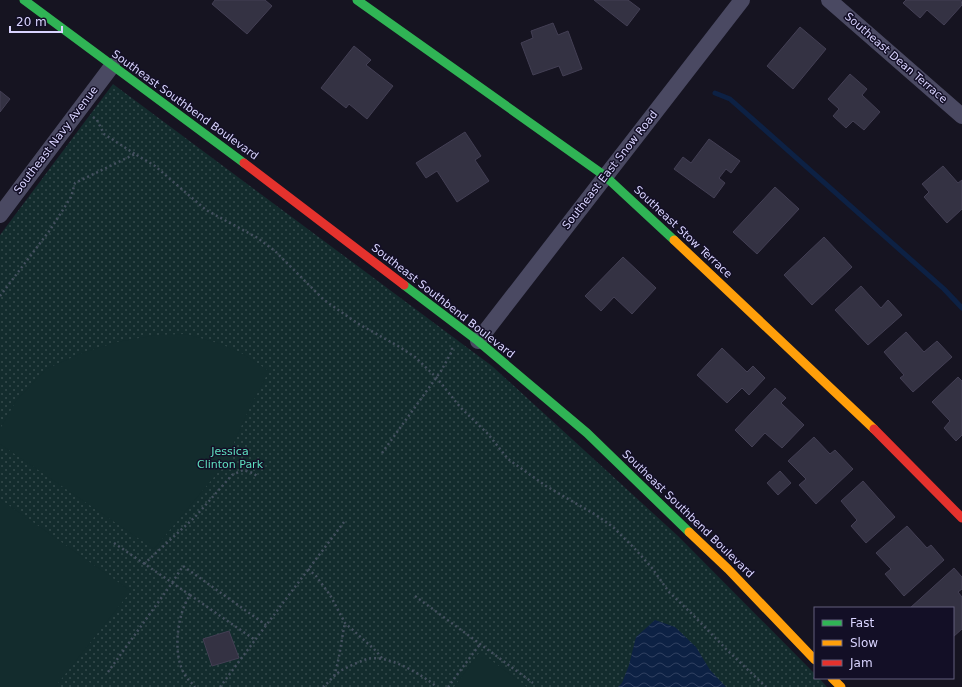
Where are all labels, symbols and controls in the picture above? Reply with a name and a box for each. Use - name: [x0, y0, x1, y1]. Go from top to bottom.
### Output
- scale bar: [10, 8, 62, 34]
- street label: Southeast Dean Terrace: [842, 10, 950, 106]
- text: 20 m: [16, 15, 47, 29]
- street label: Southeast Southbend Boulevard: [109, 47, 261, 163]
- street label: Southeast Navy Avenue: [11, 83, 101, 196]
- street label: Southeast East Snow Road: [560, 108, 660, 232]
- street label: Southeast Stow Terrace: [631, 183, 735, 281]
- street label: Southeast Southbend Boulevard: [369, 241, 517, 361]
- park label: Jessica Clinton Park: [197, 445, 264, 471]
- street label: Southeast Southbend Boulevard: [620, 448, 756, 580]
- legend: [814, 607, 954, 679]
- text: Fast: [850, 616, 874, 630]
- text: Slow: [850, 636, 878, 650]
- text: Jam: [849, 656, 873, 670]

